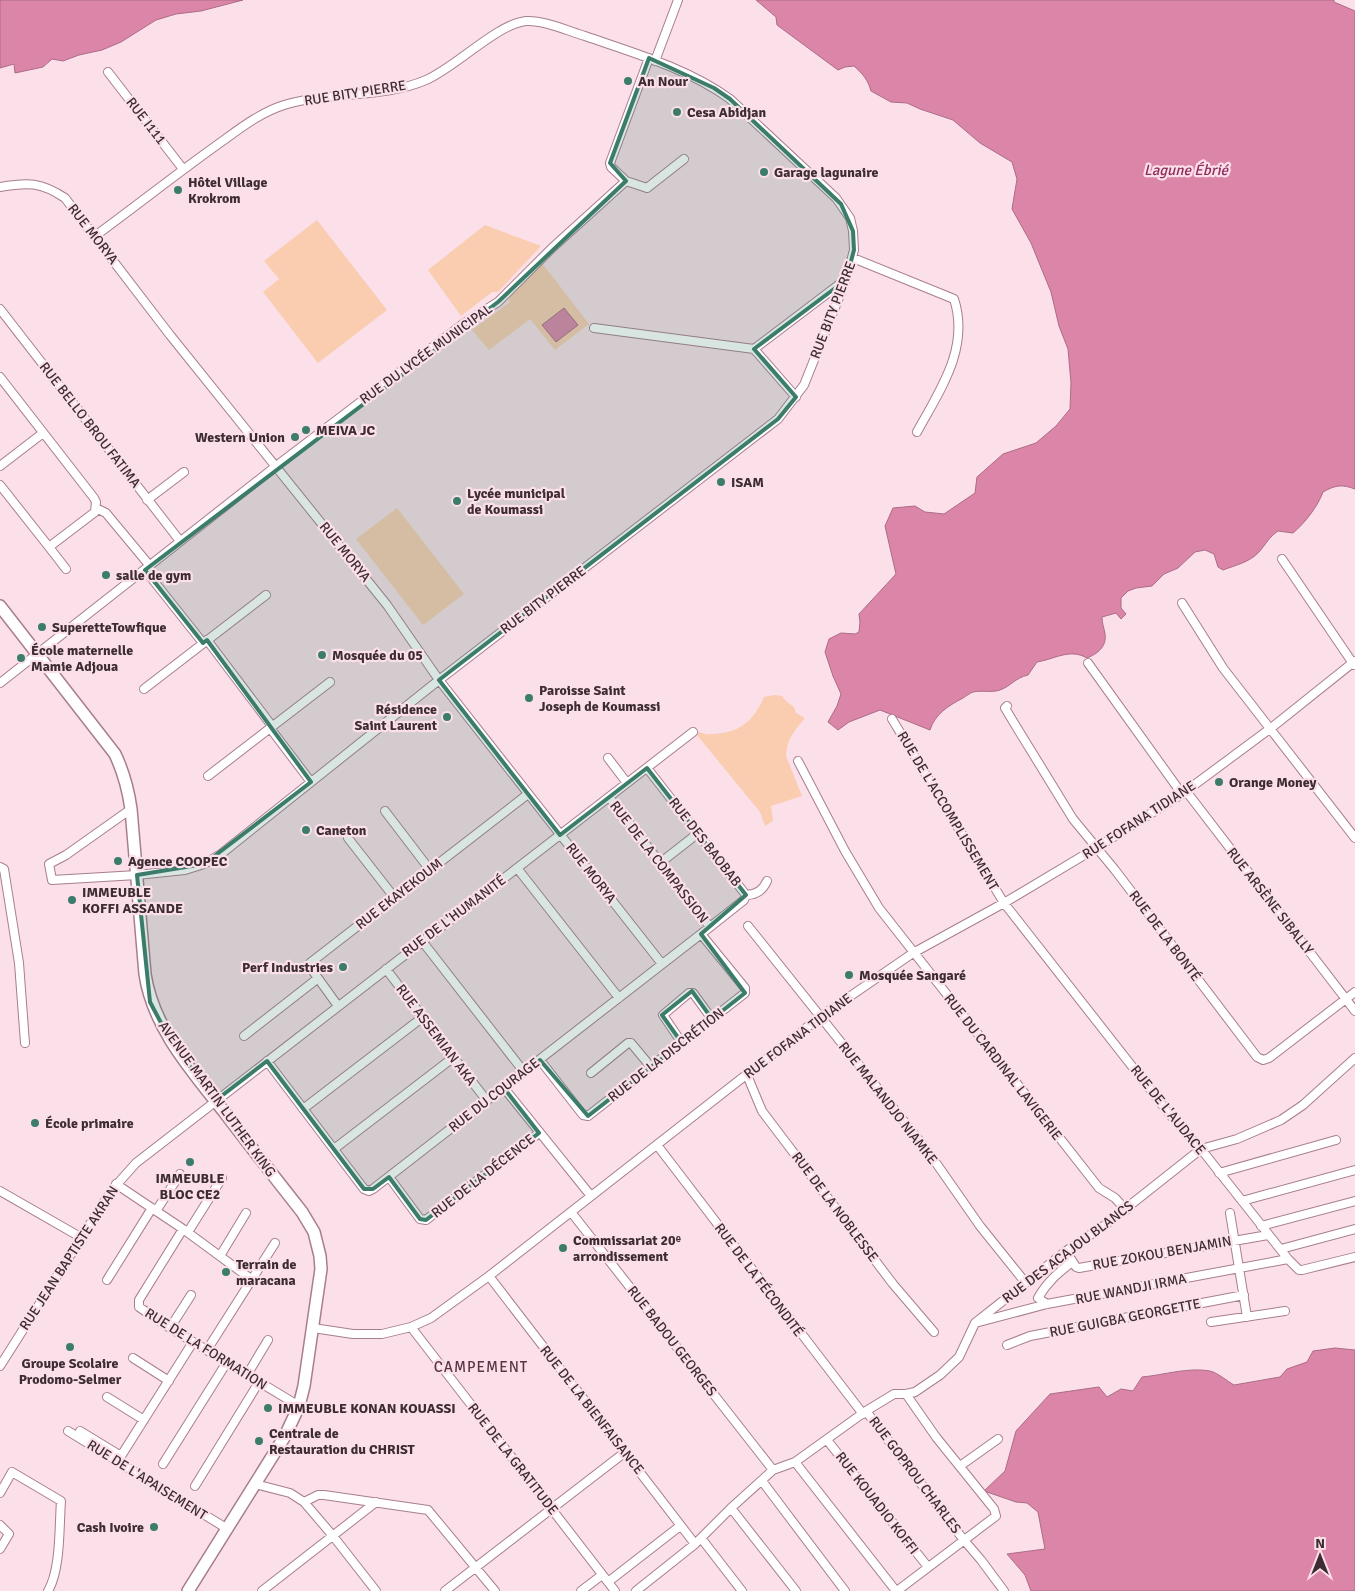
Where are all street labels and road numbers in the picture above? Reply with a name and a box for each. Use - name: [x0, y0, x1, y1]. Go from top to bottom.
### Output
- street label: RUE BITY PIERRE: [303, 77, 407, 109]
- street label: RUE I111: [122, 94, 170, 148]
- street label: RUE MORYA: [64, 200, 122, 268]
- street label: RUE BITY PIERRE: [807, 259, 859, 361]
- street label: RUE DU LYCÉE MUNICIPAL: [356, 300, 496, 408]
- street label: RUE BELLO BROU FATIMA: [36, 359, 145, 492]
- street label: RUE MORYA: [316, 519, 375, 586]
- street label: RUE BITY PIERRE: [497, 562, 589, 638]
- street label: RUE DE L'ACCOMPLISSEMENT: [894, 728, 1002, 894]
- street label: RUE FOFANA TIDIANE: [1079, 777, 1199, 863]
- street label: RUE DES BAOBAB: [665, 794, 745, 890]
- street label: RUE DE LA COMPASSION: [606, 798, 712, 926]
- street label: RUE MORYA: [562, 839, 620, 907]
- street label: RUE ARSÈNE SIBALLY: [1223, 844, 1317, 958]
- street label: RUE EKAYEKOUM: [352, 855, 446, 933]
- street label: RUE DE L'HUMANITÉ: [399, 871, 509, 961]
- street label: RUE DE LA BONTÉ: [1125, 887, 1205, 985]
- street label: RUE ASSEMIAN AKA: [392, 981, 480, 1089]
- street label: RUE FOFANA TIDIANE: [740, 990, 856, 1082]
- street label: RUE DU CARDINAL LAVIGERIE: [940, 990, 1066, 1144]
- street label: RUE DE LA DISCRÉTION: [604, 1004, 728, 1106]
- street label: AVENUE MARTIN LUTHER KING: [155, 1018, 279, 1180]
- street label: RUE MALANDJO NIAMKE: [835, 1038, 941, 1168]
- street label: RUE DU COURAGE: [445, 1054, 543, 1136]
- street label: RUE DE L'AUDACE: [1127, 1062, 1209, 1158]
- street label: RUE DE LA DÉCENCE: [428, 1130, 538, 1222]
- street label: RUE DE LA NOBLESSE: [788, 1149, 882, 1265]
- street label: RUE JEAN BAPTISTE AKRAN: [16, 1183, 122, 1333]
- street label: RUE DES ACAJOU BLANCS: [999, 1197, 1137, 1307]
- street label: RUE DE LA FÉCONDITÉ: [711, 1220, 807, 1340]
- street label: RUE ZOKOU BENJAMIN: [1091, 1232, 1233, 1274]
- street label: RUE WANDJI IRMA: [1074, 1270, 1188, 1308]
- street label: RUE BADOU GEORGES: [624, 1282, 720, 1400]
- street label: RUE GUIGBA GEORGETTE: [1048, 1295, 1202, 1341]
- street label: RUE DE LA FORMATION: [142, 1304, 270, 1394]
- street label: RUE DE LA BIENFAISANCE: [536, 1342, 648, 1478]
- street label: RUE DE LA GRATITUDE: [464, 1400, 562, 1518]
- street label: RUE GOPROU CHARLES: [865, 1413, 965, 1537]
- street label: RUE DE L'APAISEMENT: [84, 1436, 210, 1524]
- street label: RUE KOUADIO KOFFI: [832, 1448, 922, 1558]

